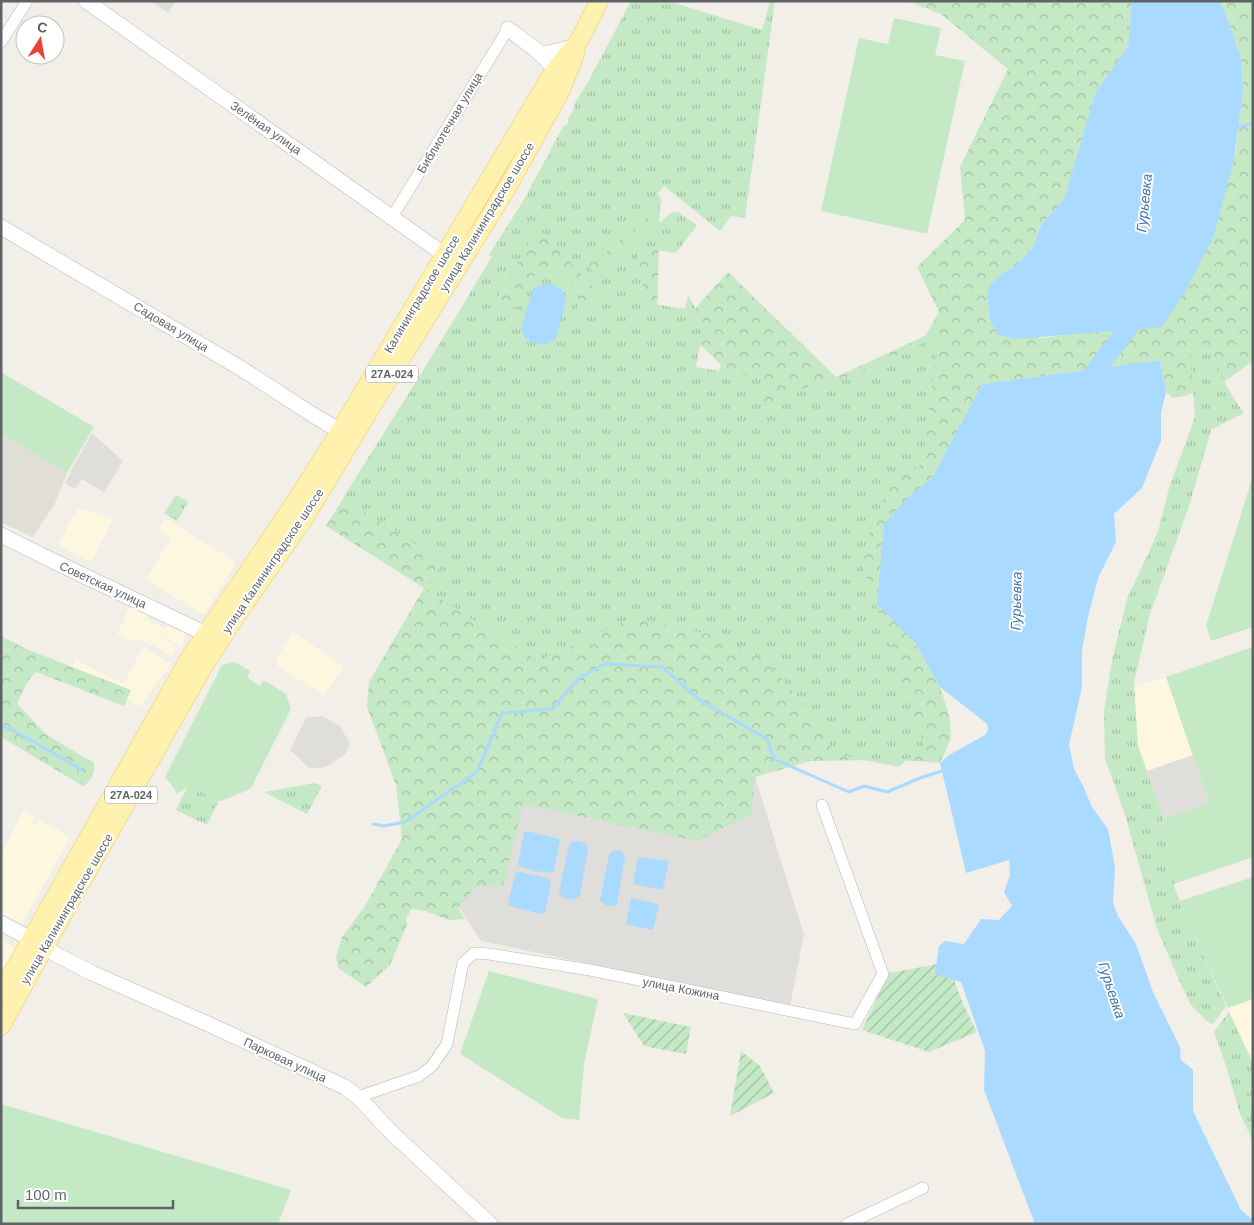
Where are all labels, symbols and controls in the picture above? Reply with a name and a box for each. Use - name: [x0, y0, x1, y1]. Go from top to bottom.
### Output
- north arrow: [15, 15, 65, 65]
- text: С: [36, 18, 49, 36]
- street label: Библиотечная улица: [414, 70, 486, 176]
- street label: Зелёная улица: [228, 98, 304, 158]
- street label: улица Калининградское шоссе: [437, 140, 537, 294]
- water label: Гурьевка: [1133, 173, 1155, 233]
- street label: Калининградское шоссе: [381, 232, 463, 356]
- street label: Садовая улица: [131, 299, 211, 355]
- road number: 27А-024: [366, 366, 418, 382]
- street label: улица Калининградское шоссе: [219, 486, 327, 636]
- street label: Советская улица: [57, 559, 149, 611]
- water label: Гурьевка: [1007, 571, 1025, 630]
- road number: 27А-024: [105, 786, 157, 804]
- street label: улица Калининградское шоссе: [18, 831, 116, 987]
- water label: Гурьевка: [1095, 960, 1129, 1021]
- street label: улица Кожина: [641, 975, 721, 1003]
- street label: Парковая улица: [241, 1035, 329, 1085]
- scale bar: [18, 1178, 172, 1210]
- text: 100 m: [25, 1186, 67, 1203]

